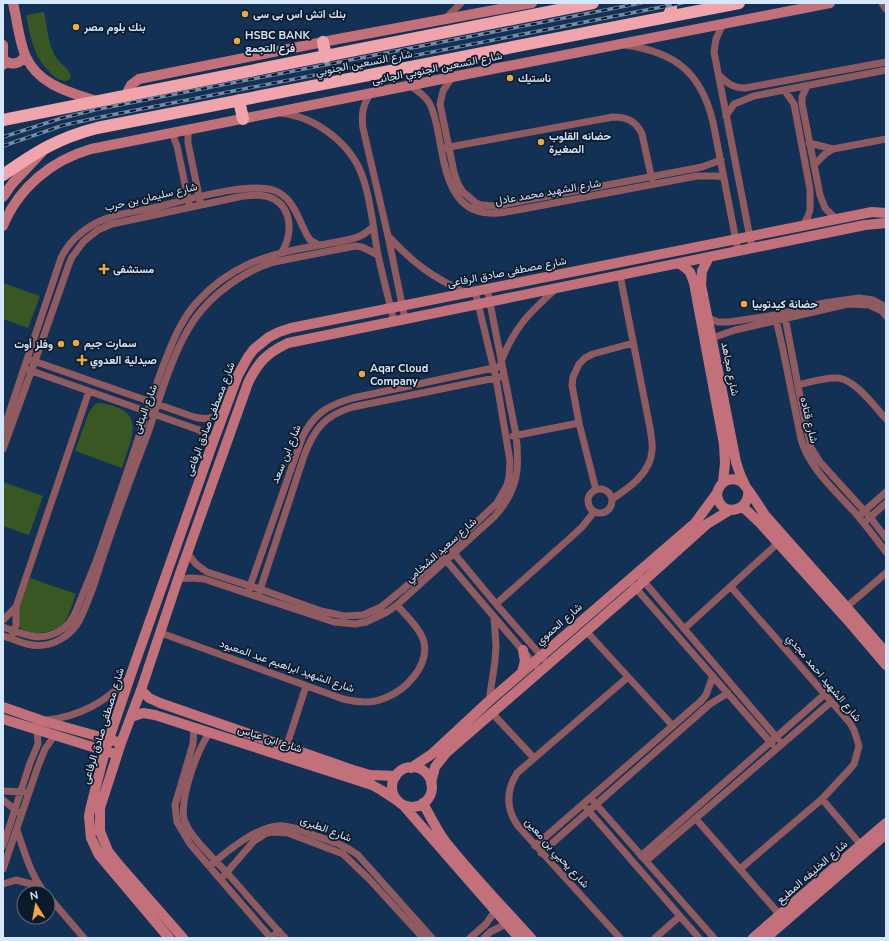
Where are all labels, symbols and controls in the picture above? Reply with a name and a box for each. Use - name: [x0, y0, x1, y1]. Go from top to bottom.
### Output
- place label: بنك اتش اس بى سى: [253, 7, 346, 22]
- marker: بنك اتش اس بى سى: [240, 9, 250, 19]
- place label: بنك بلوم مصر: [83, 20, 145, 35]
- marker: بنك بلوم مصر: [71, 22, 81, 32]
- place label: HSBC BANK فرع التجمع: [245, 28, 310, 56]
- marker: HSBC BANK فرع التجمع: [232, 36, 242, 46]
- street label: شارع التسعين الجنوبي: [314, 46, 414, 82]
- street label: شارع التسعين الجنوبي الجانبى: [370, 48, 504, 90]
- place label: ناستيك: [518, 71, 551, 86]
- marker: ناستيك: [505, 73, 515, 83]
- place label: حضانه القلوب الصغيرة: [549, 129, 611, 157]
- marker: حضانه القلوب الصغيرة: [536, 137, 546, 147]
- street label: شارع الشهيد محمد عادل: [494, 175, 602, 209]
- street label: شارع سليمان بن حرب: [103, 179, 199, 215]
- street label: شارع مصطفى صادق الرفاعى: [446, 253, 568, 291]
- place label: مستشفى: [113, 262, 154, 277]
- marker: مستشفى: [98, 263, 110, 275]
- place label: حضانة كيدتوبيا: [752, 297, 818, 312]
- marker: حضانة كيدتوبيا: [739, 299, 749, 309]
- place label: سمارت جيم: [84, 336, 137, 351]
- place label: وفلز أوت: [14, 337, 53, 352]
- marker: سمارت جيم: [71, 338, 81, 348]
- marker: وفلز أوت: [56, 339, 66, 349]
- street label: شارع مجاهد: [717, 341, 743, 398]
- place label: صيدلية العدوي: [90, 353, 157, 369]
- marker: صيدلية العدوي: [77, 355, 87, 365]
- street label: شارع مصطفى صادق الرفاعى: [181, 360, 239, 478]
- place label: Aqar Cloud Company: [370, 361, 428, 389]
- marker: Aqar Cloud Company: [357, 369, 367, 379]
- street label: شارع البتانى: [129, 382, 161, 436]
- street label: شارع قتاده: [796, 395, 822, 445]
- street label: شارع ابن سعد: [267, 422, 305, 486]
- street label: شارع سعيد الشخامي: [402, 514, 481, 588]
- street label: شارع الحموي: [533, 599, 587, 650]
- street label: شارع الشهيد احمد مجدي: [781, 631, 865, 726]
- street label: شارع الشهيد ابراهيم عبد المعبود: [217, 636, 357, 696]
- street label: شارع مصطفى صادق الرفاعى: [78, 666, 128, 786]
- street label: شارع ابن عباس: [236, 722, 304, 757]
- street label: شارع الطبرى: [298, 812, 354, 846]
- street label: شارع يحيي بن معين: [520, 815, 593, 893]
- street label: شارع الخليفه المطيع: [773, 837, 851, 907]
- north arrow: [16, 885, 56, 925]
- text: N: [29, 888, 40, 904]

